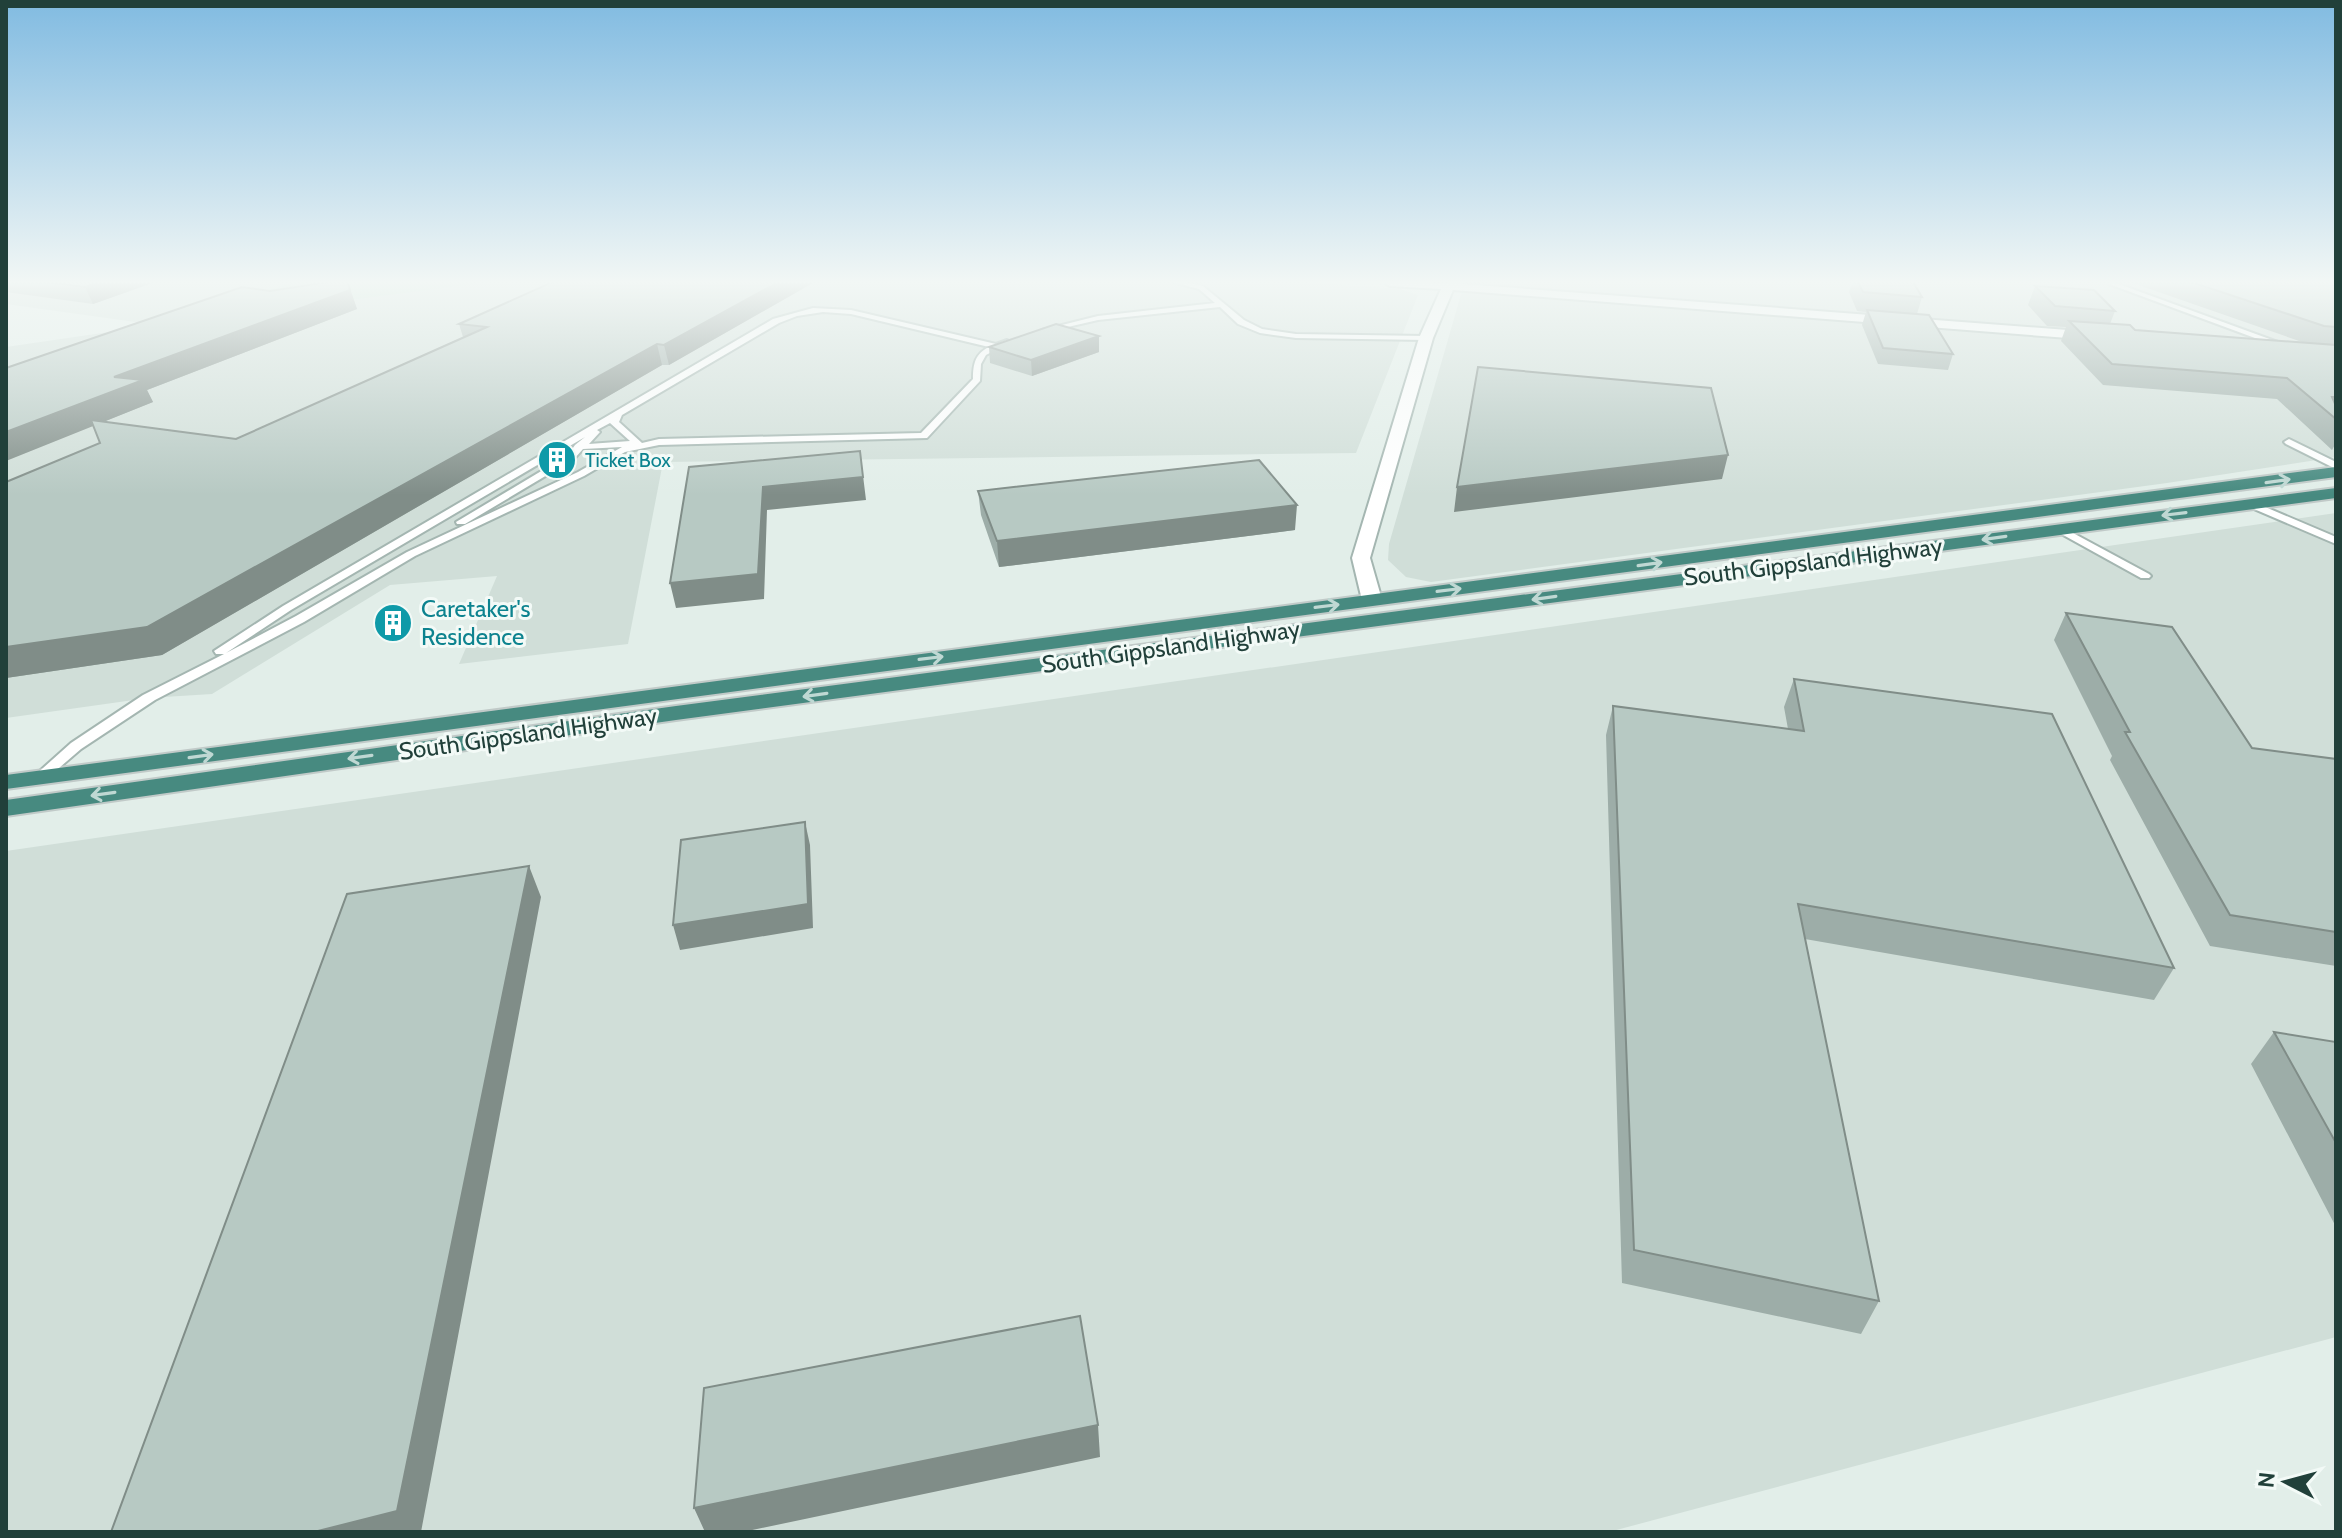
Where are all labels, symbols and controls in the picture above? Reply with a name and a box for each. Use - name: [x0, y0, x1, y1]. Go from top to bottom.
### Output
- building icon: Ticket Box: [536, 439, 578, 481]
- place label: Ticket Box: [585, 448, 671, 472]
- one-way arrow: [2265, 473, 2290, 488]
- one-way arrow: [2162, 507, 2187, 522]
- street label: South Gippsland Highway: [1682, 531, 1944, 592]
- one-way arrow: [1982, 531, 2007, 546]
- one-way arrow: [1637, 556, 1662, 571]
- one-way arrow: [1436, 582, 1461, 597]
- one-way arrow: [1532, 591, 1557, 606]
- place label: Caretaker's Residence: [421, 594, 530, 651]
- one-way arrow: [1314, 598, 1339, 613]
- building icon: Caretaker's Residence: [372, 602, 414, 644]
- street label: South Gippsland Highway: [1040, 614, 1302, 679]
- one-way arrow: [917, 650, 943, 665]
- one-way arrow: [803, 688, 828, 703]
- street label: South Gippsland Highway: [397, 701, 659, 766]
- one-way arrow: [187, 748, 213, 763]
- one-way arrow: [348, 750, 373, 765]
- one-way arrow: [91, 787, 116, 802]
- north arrow: [2246, 1442, 2326, 1522]
- text: N: [2252, 1471, 2281, 1489]

